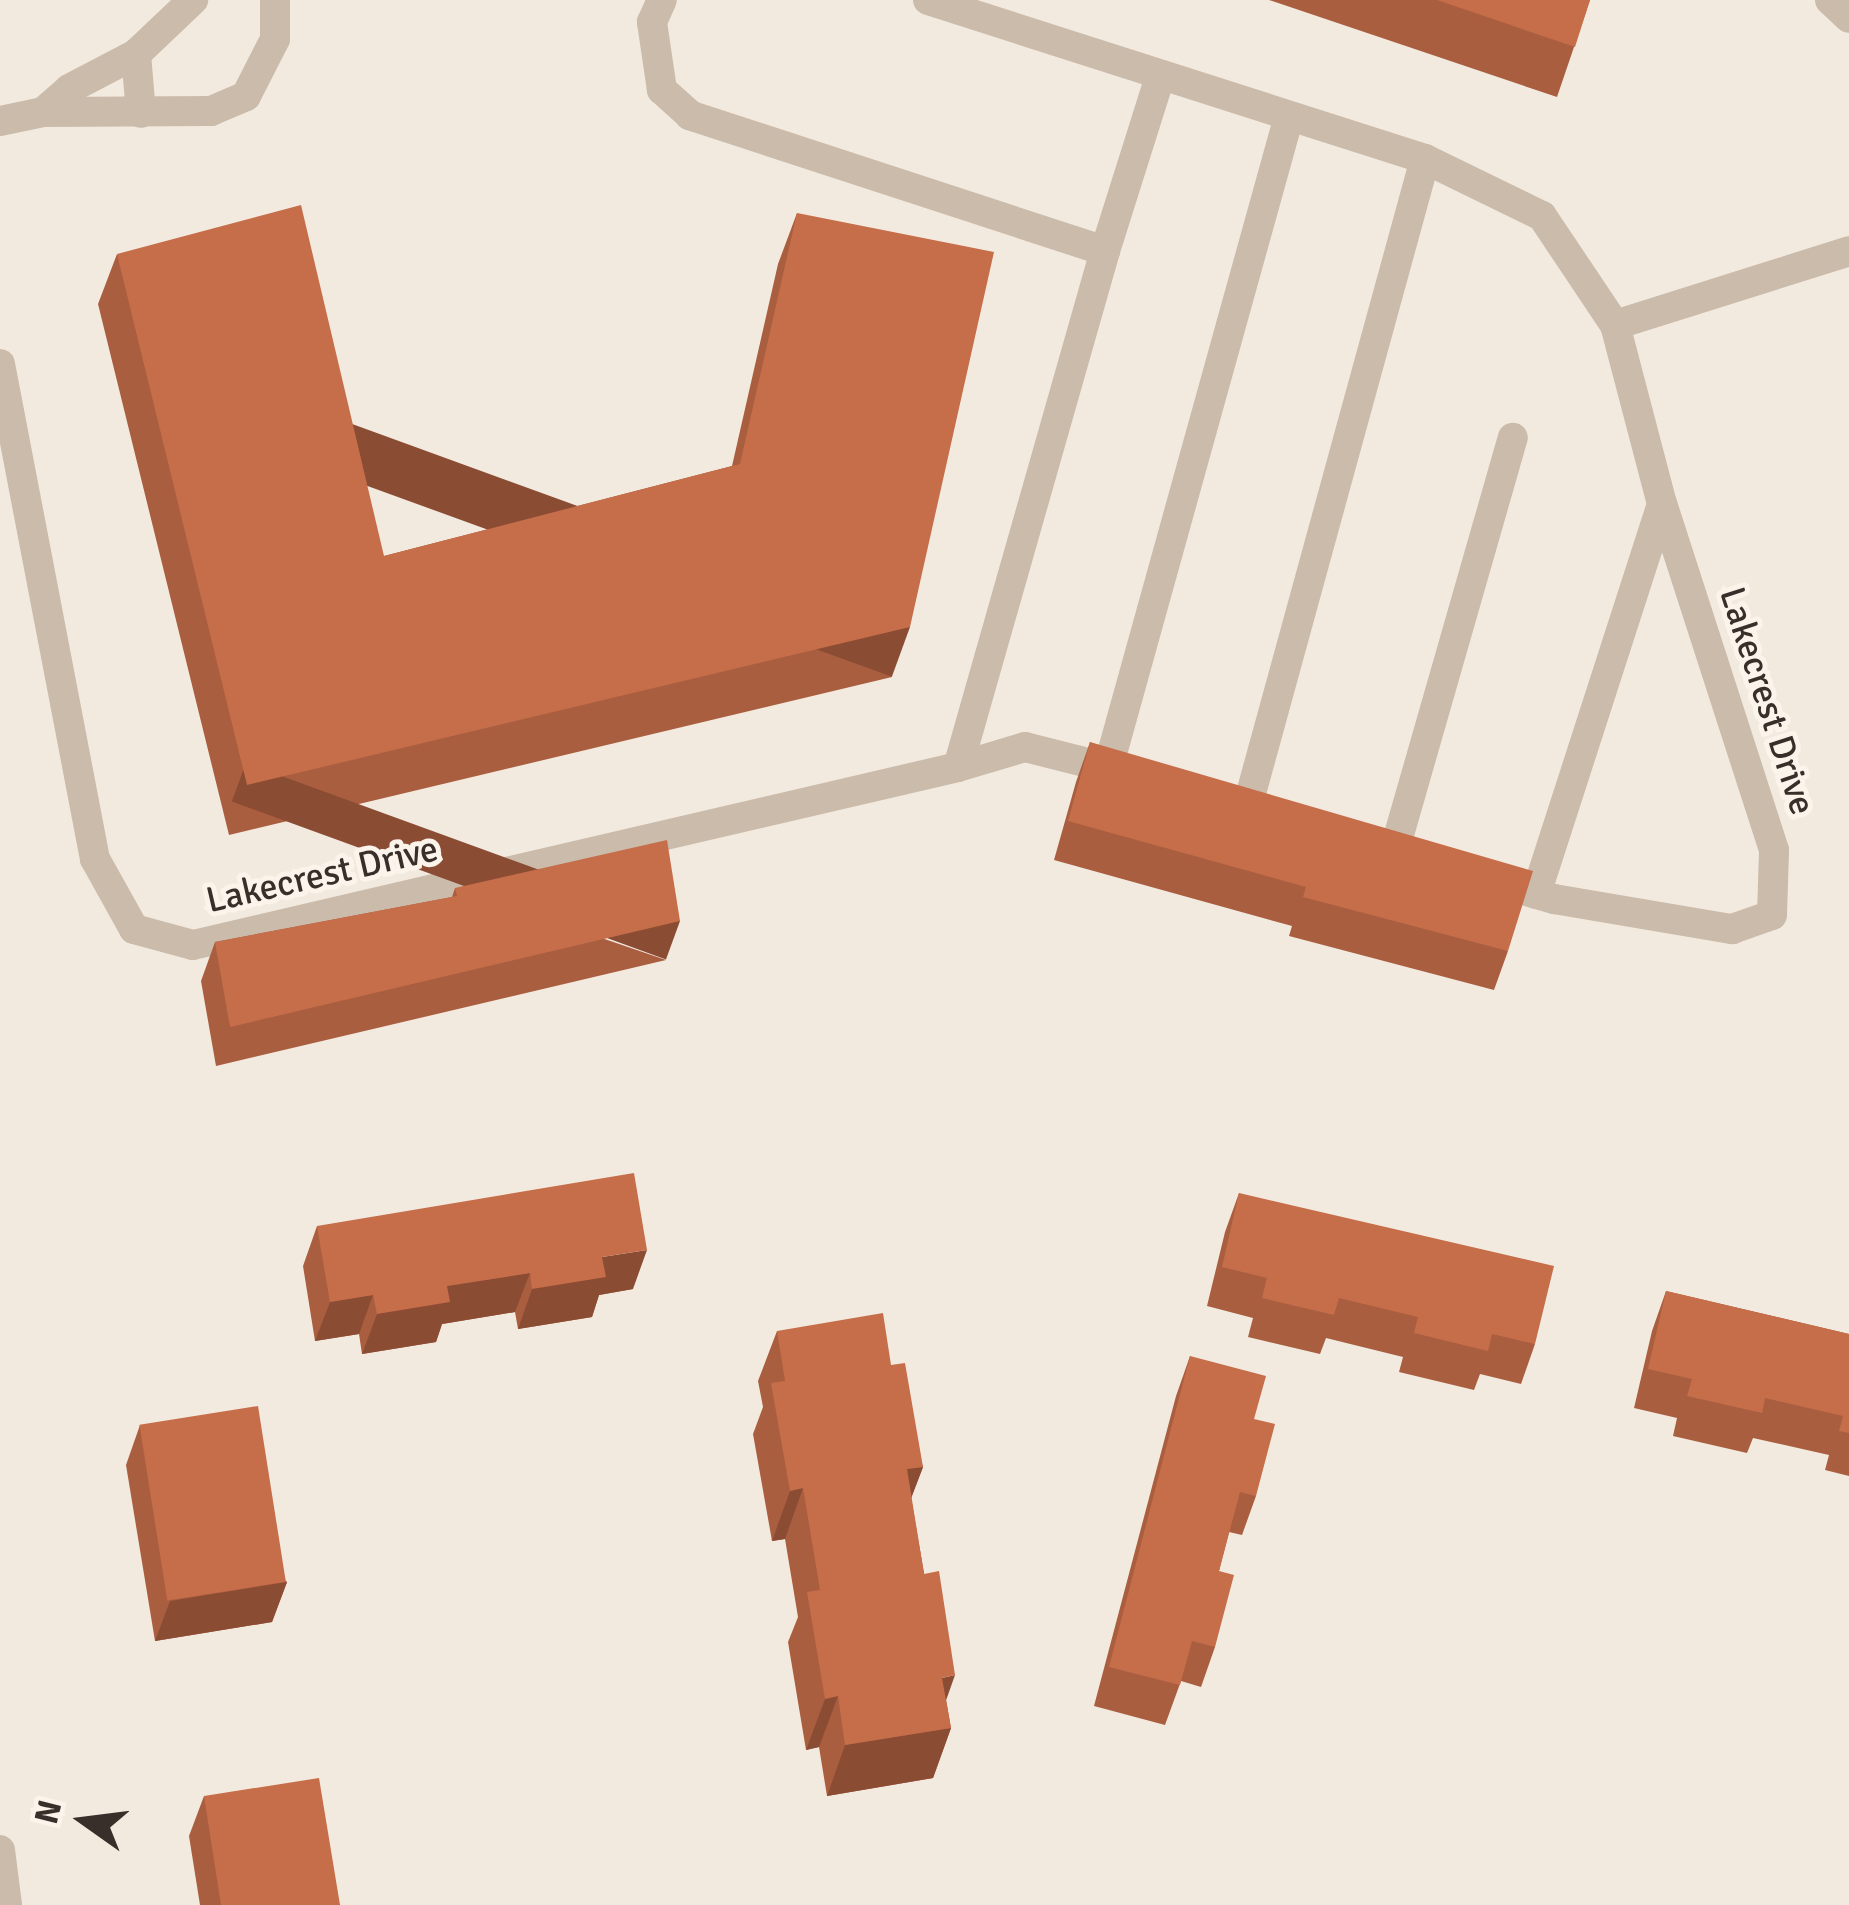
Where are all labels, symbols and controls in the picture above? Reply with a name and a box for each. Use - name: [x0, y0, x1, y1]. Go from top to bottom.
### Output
- street label: Lakecrest Drive: [1710, 582, 1824, 820]
- street label: Lakecrest Drive: [202, 827, 442, 923]
- north arrow: [24, 1761, 144, 1881]
- text: N: [26, 1796, 71, 1828]

